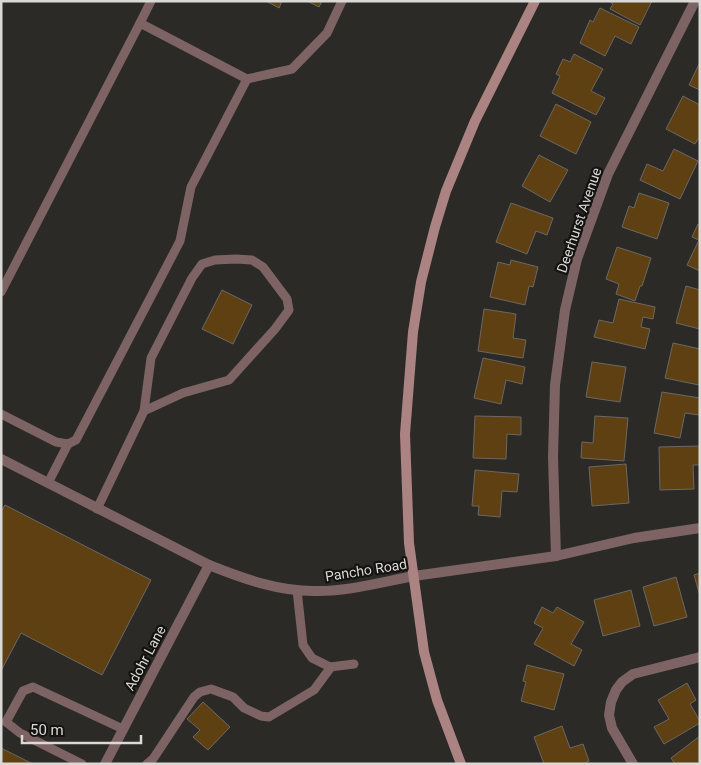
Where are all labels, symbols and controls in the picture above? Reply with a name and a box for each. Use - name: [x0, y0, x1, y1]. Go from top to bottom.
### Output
- street label: Deerhurst Avenue: [554, 165, 604, 275]
- street label: Pancho Road: [324, 556, 408, 584]
- street label: Adohr Lane: [121, 623, 169, 693]
- scale bar: [22, 712, 141, 744]
- text: 50 m: [30, 721, 64, 739]

